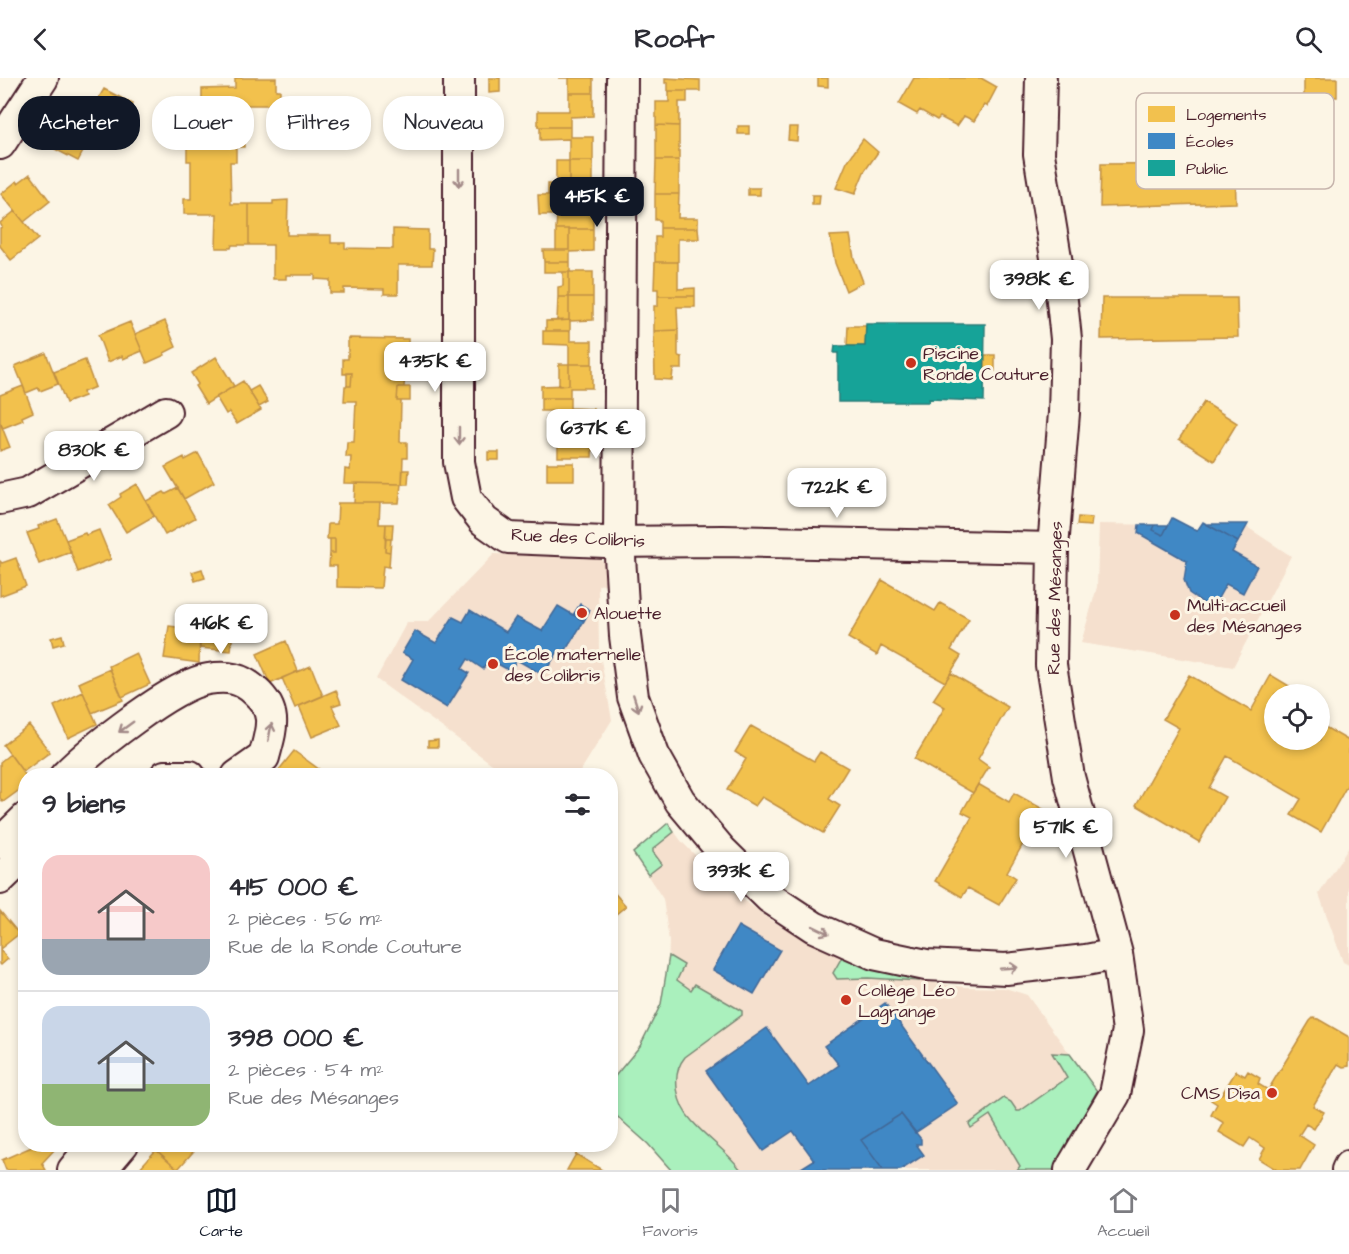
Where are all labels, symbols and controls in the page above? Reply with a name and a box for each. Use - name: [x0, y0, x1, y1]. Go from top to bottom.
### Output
- text: Roofr: [634, 20, 715, 58]
- icon: back: [24, 23, 57, 56]
- icon: search: [1292, 23, 1325, 56]
- legend: [1136, 93, 1334, 189]
- chip: Acheter: [18, 96, 140, 150]
- chip: Louer: [152, 96, 254, 150]
- chip: Filtres: [266, 96, 371, 150]
- chip: Nouveau: [383, 96, 504, 150]
- text: Logements: [1186, 104, 1267, 127]
- text: Écoles: [1186, 131, 1234, 153]
- text: Public: [1186, 158, 1228, 180]
- one-way arrow: [453, 168, 465, 188]
- pin: 415K €: [548, 177, 646, 228]
- text: 415K €: [564, 182, 630, 210]
- pin: 398K €: [990, 260, 1088, 311]
- text: 398K €: [1004, 265, 1074, 293]
- place label: Piscine Ronde Couture: [923, 341, 1049, 387]
- pin: 435K €: [386, 342, 484, 393]
- text: 435K €: [398, 347, 472, 375]
- marker: Piscine Ronde Couture: [904, 356, 918, 370]
- pin: 637K €: [547, 409, 645, 460]
- text: 637K €: [560, 414, 632, 442]
- one-way arrow: [453, 426, 465, 446]
- pin: 830K €: [45, 431, 143, 482]
- text: 830K €: [58, 436, 130, 464]
- pin: 722K €: [788, 468, 886, 519]
- text: 722K €: [801, 473, 873, 501]
- street label: Rue des Mésanges: [1041, 521, 1070, 675]
- street label: Rue des Colibris: [510, 522, 646, 554]
- place label: Multi-accueil des Mésanges: [1187, 593, 1302, 640]
- place label: Alouette: [594, 601, 662, 626]
- pin: 416K €: [172, 604, 270, 655]
- marker: Alouette: [575, 606, 589, 620]
- marker: Multi-accueil des Mésanges: [1168, 608, 1182, 622]
- text: 416K €: [189, 609, 253, 637]
- place label: École maternelle des Colibris: [505, 642, 641, 688]
- marker: École maternelle des Colibris: [486, 657, 500, 671]
- map controls: [1264, 684, 1330, 750]
- button: locate: [1264, 684, 1330, 750]
- one-way arrow: [631, 693, 642, 712]
- one-way arrow: [118, 721, 134, 733]
- one-way arrow: [265, 723, 276, 742]
- text: 9 biens: [42, 786, 126, 822]
- icon: filters: [561, 788, 594, 821]
- pin: 571K €: [1017, 808, 1115, 859]
- text: 571K €: [1033, 813, 1099, 841]
- pin: 393K €: [692, 852, 790, 903]
- text: 393K €: [707, 857, 775, 885]
- text: 415 000 €: [228, 869, 358, 905]
- icon: home: [90, 879, 162, 951]
- text: 2 pièces · 56 m²: [228, 905, 383, 933]
- one-way arrow: [811, 924, 829, 936]
- text: Rue de la Ronde Couture: [228, 933, 462, 961]
- one-way arrow: [999, 962, 1019, 973]
- place label: Collège Léo Lagrange: [858, 978, 955, 1025]
- marker: Collège Léo Lagrange: [839, 993, 853, 1007]
- text: 398 000 €: [228, 1020, 364, 1056]
- icon: home: [90, 1030, 162, 1102]
- text: 2 pièces · 54 m²: [228, 1056, 384, 1084]
- place label: CMS Disa: [1181, 1081, 1260, 1106]
- text: Rue des Mésanges: [228, 1084, 399, 1112]
- marker: CMS Disa: [1265, 1086, 1279, 1100]
- tab: Carte: [200, 1184, 243, 1242]
- tab: Favoris: [642, 1184, 698, 1242]
- tab: Accueil: [1097, 1184, 1149, 1242]

